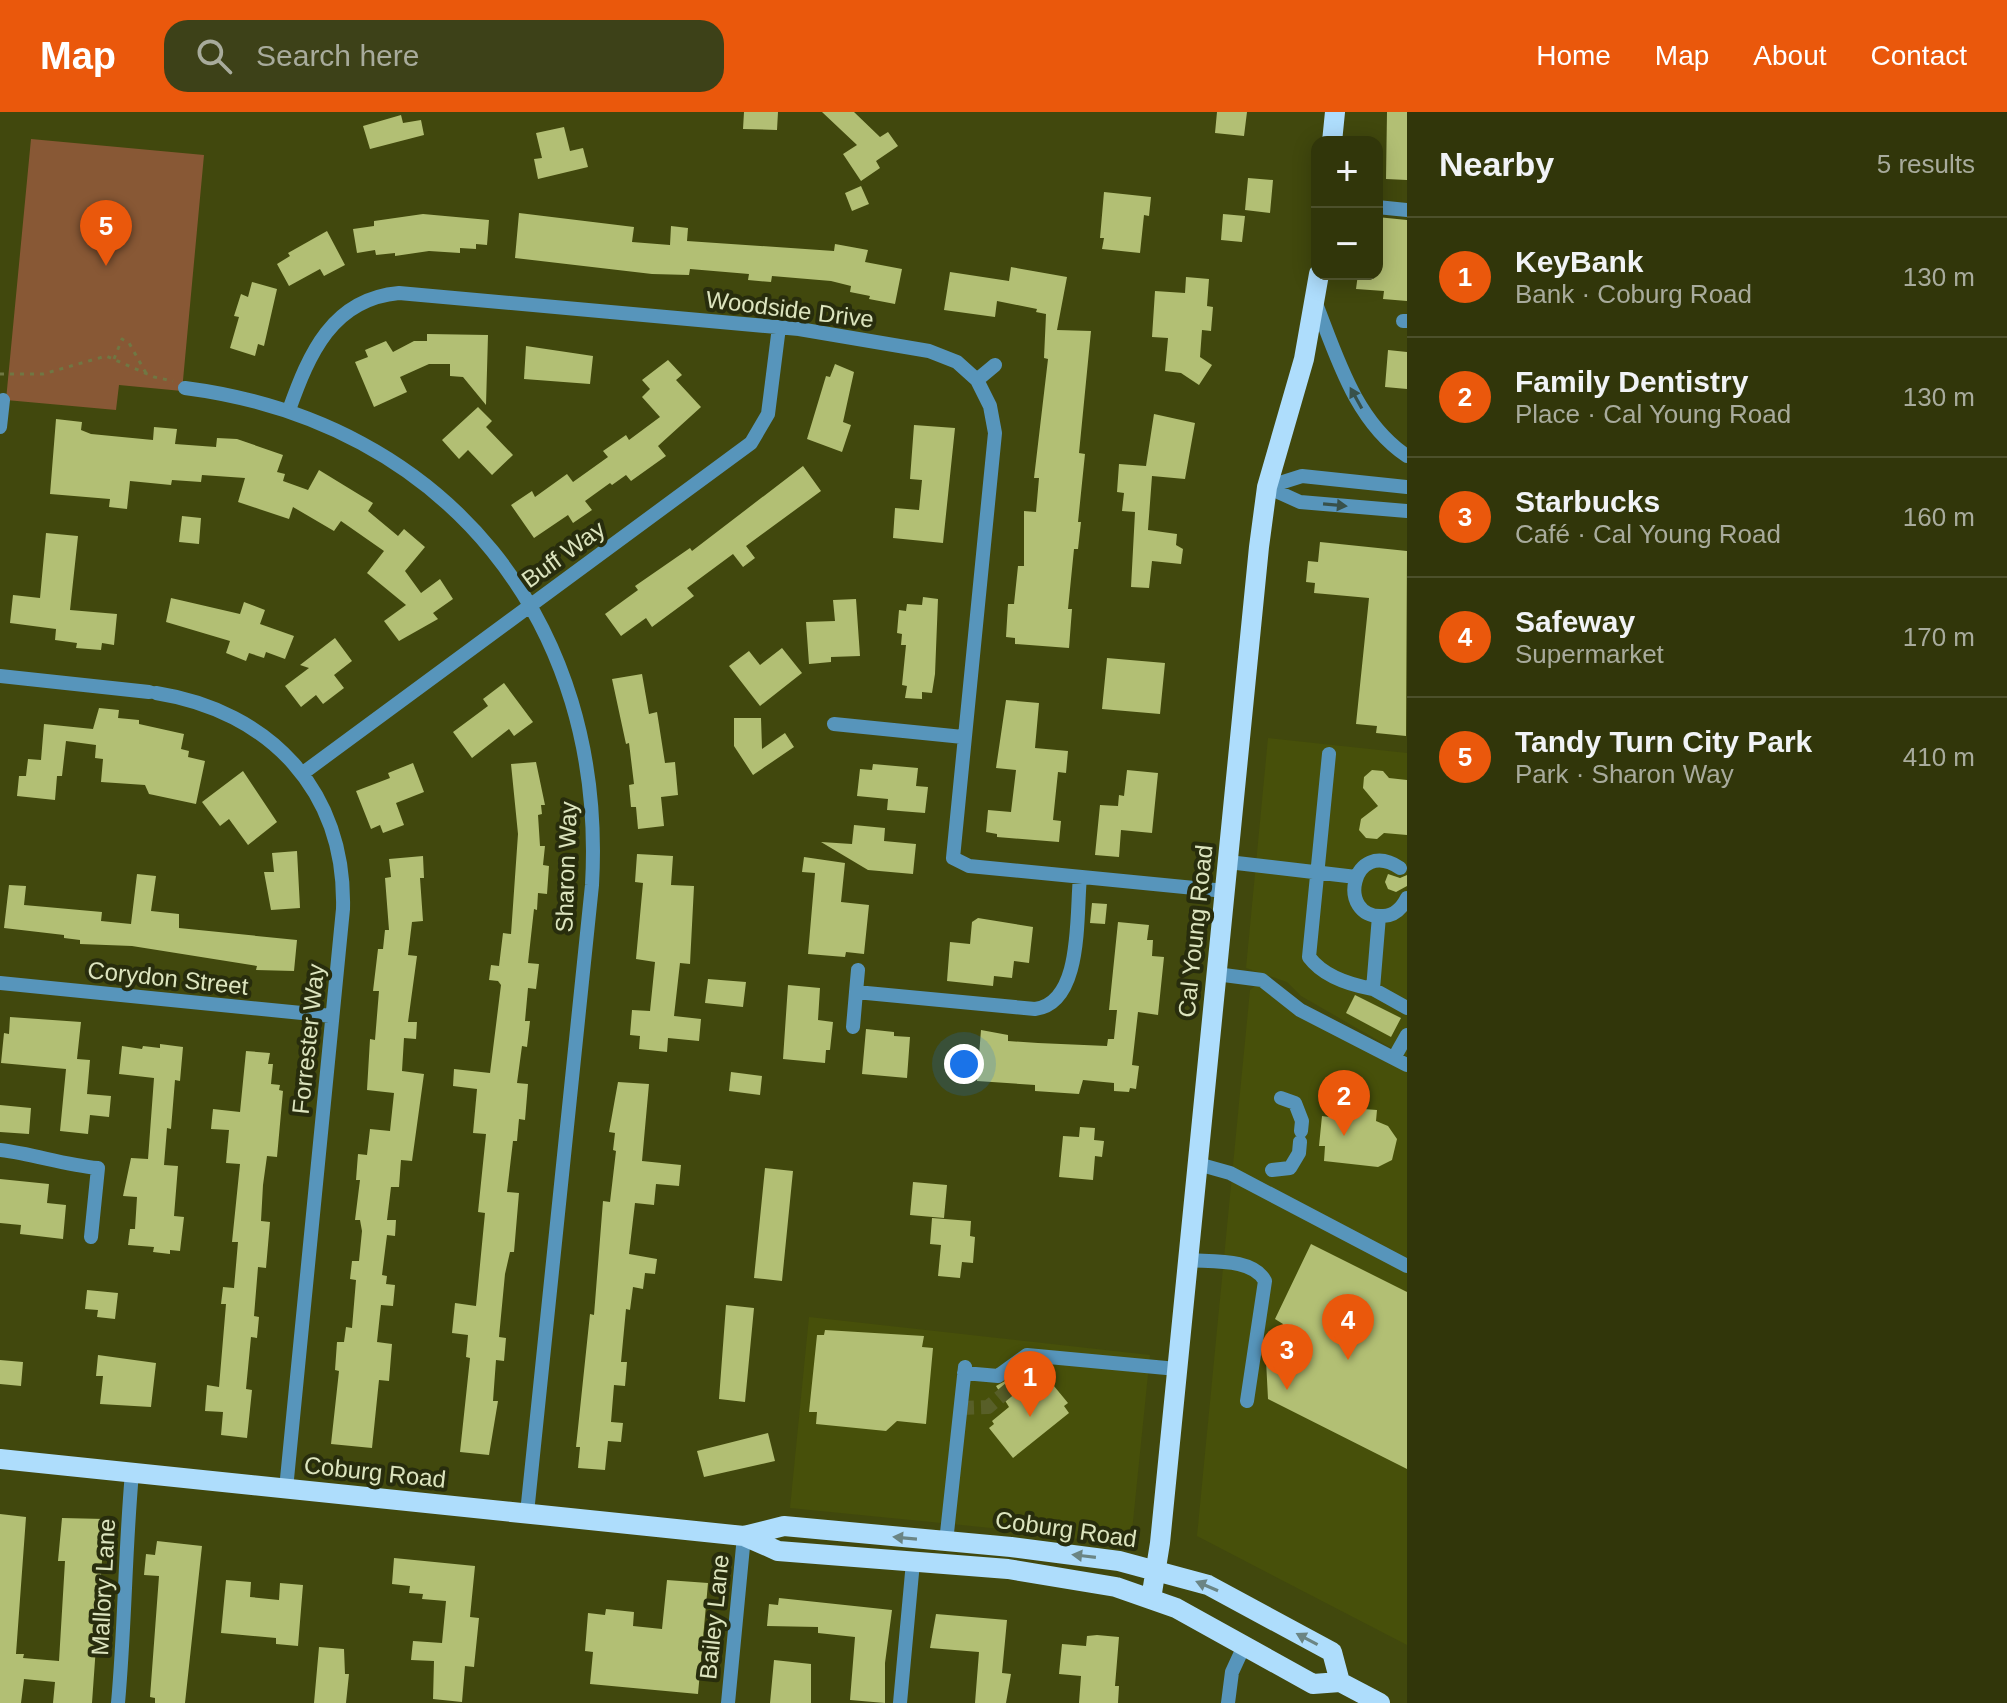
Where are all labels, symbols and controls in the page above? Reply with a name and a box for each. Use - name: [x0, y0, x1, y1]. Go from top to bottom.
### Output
- search box: [164, 20, 724, 92]
- icon: search: [192, 34, 236, 78]
- text: Map: [40, 35, 116, 77]
- text: Search here: [256, 39, 419, 72]
- text: Home: [1536, 40, 1611, 71]
- text: Map: [1655, 40, 1709, 71]
- text: About: [1753, 40, 1827, 71]
- text: Contact: [1871, 40, 1967, 71]
- map controls: [1311, 136, 1383, 280]
- button: +: [1311, 136, 1383, 208]
- text: Nearby: [1439, 145, 1554, 183]
- text: 5 results: [1877, 149, 1975, 179]
- pin: 5: [80, 200, 132, 266]
- button: −: [1311, 208, 1383, 280]
- text: KeyBank: [1515, 245, 1643, 278]
- text: 1: [1458, 262, 1472, 292]
- text: 130 m: [1903, 262, 1975, 292]
- text: Bank · Coburg Road: [1515, 279, 1752, 309]
- street label: Woodside Drive: [705, 285, 875, 333]
- text: Family Dentistry: [1515, 365, 1748, 398]
- text: 2: [1458, 382, 1472, 412]
- text: 130 m: [1903, 382, 1975, 412]
- one-way arrow: [1350, 386, 1363, 409]
- text: Place · Cal Young Road: [1515, 399, 1791, 429]
- text: Starbucks: [1515, 485, 1660, 518]
- one-way arrow: [1323, 498, 1348, 511]
- text: 3: [1458, 502, 1472, 532]
- text: 160 m: [1903, 502, 1975, 532]
- street label: Buff Way: [516, 515, 610, 593]
- text: Café · Cal Young Road: [1515, 519, 1781, 549]
- text: Safeway: [1515, 605, 1635, 638]
- text: 4: [1458, 622, 1472, 652]
- text: 170 m: [1903, 622, 1975, 652]
- text: Supermarket: [1515, 639, 1664, 669]
- text: Tandy Turn City Park: [1515, 725, 1812, 758]
- text: 5: [1458, 742, 1472, 772]
- text: 410 m: [1903, 742, 1975, 772]
- text: Park · Sharon Way: [1515, 759, 1734, 789]
- street label: Sharon Way: [550, 801, 582, 933]
- street label: Cal Young Road: [1173, 843, 1217, 1019]
- street label: Corydon Street: [86, 956, 250, 1000]
- street label: Forrester Way: [287, 962, 329, 1116]
- your location: [944, 1044, 984, 1084]
- pin: 2: [1318, 1070, 1370, 1136]
- pin: 4: [1322, 1294, 1374, 1360]
- pin: 3: [1261, 1324, 1313, 1390]
- pin: 1: [1004, 1351, 1056, 1417]
- street label: Coburg Road: [303, 1451, 447, 1493]
- street label: Coburg Road: [993, 1506, 1139, 1552]
- street label: Mallory Lane: [86, 1518, 120, 1656]
- one-way arrow: [892, 1531, 917, 1544]
- one-way arrow: [1071, 1549, 1096, 1562]
- street label: Bailey Lane: [694, 1553, 734, 1681]
- one-way arrow: [1195, 1580, 1219, 1593]
- one-way arrow: [1296, 1632, 1318, 1646]

